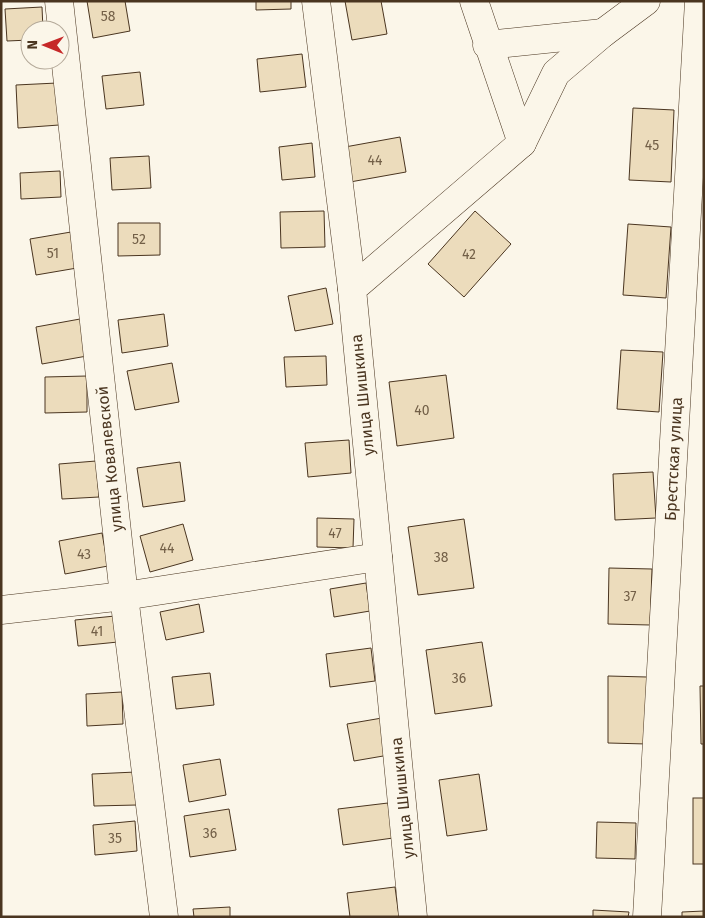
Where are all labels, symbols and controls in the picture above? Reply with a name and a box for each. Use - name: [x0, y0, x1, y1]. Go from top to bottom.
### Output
- house number: 58: [101, 8, 116, 25]
- north arrow: [20, 20, 70, 70]
- text: N: [24, 40, 41, 50]
- house number: 45: [645, 137, 659, 154]
- house number: 44: [368, 152, 383, 169]
- house number: 52: [132, 231, 146, 248]
- house number: 51: [47, 245, 59, 262]
- house number: 42: [462, 246, 476, 263]
- street label: улица Шишкина: [347, 333, 378, 457]
- street label: улица Ковалевской: [92, 385, 127, 533]
- street label: Брестская улица: [661, 397, 686, 521]
- house number: 40: [414, 402, 430, 419]
- house number: 47: [328, 525, 342, 542]
- house number: 44: [160, 540, 175, 557]
- house number: 43: [77, 546, 91, 563]
- house number: 38: [434, 549, 449, 566]
- house number: 37: [623, 588, 637, 605]
- house number: 41: [91, 623, 103, 640]
- house number: 36: [452, 670, 466, 687]
- street label: улица Шишкина: [387, 736, 418, 860]
- house number: 36: [203, 825, 217, 842]
- house number: 35: [108, 830, 122, 847]

